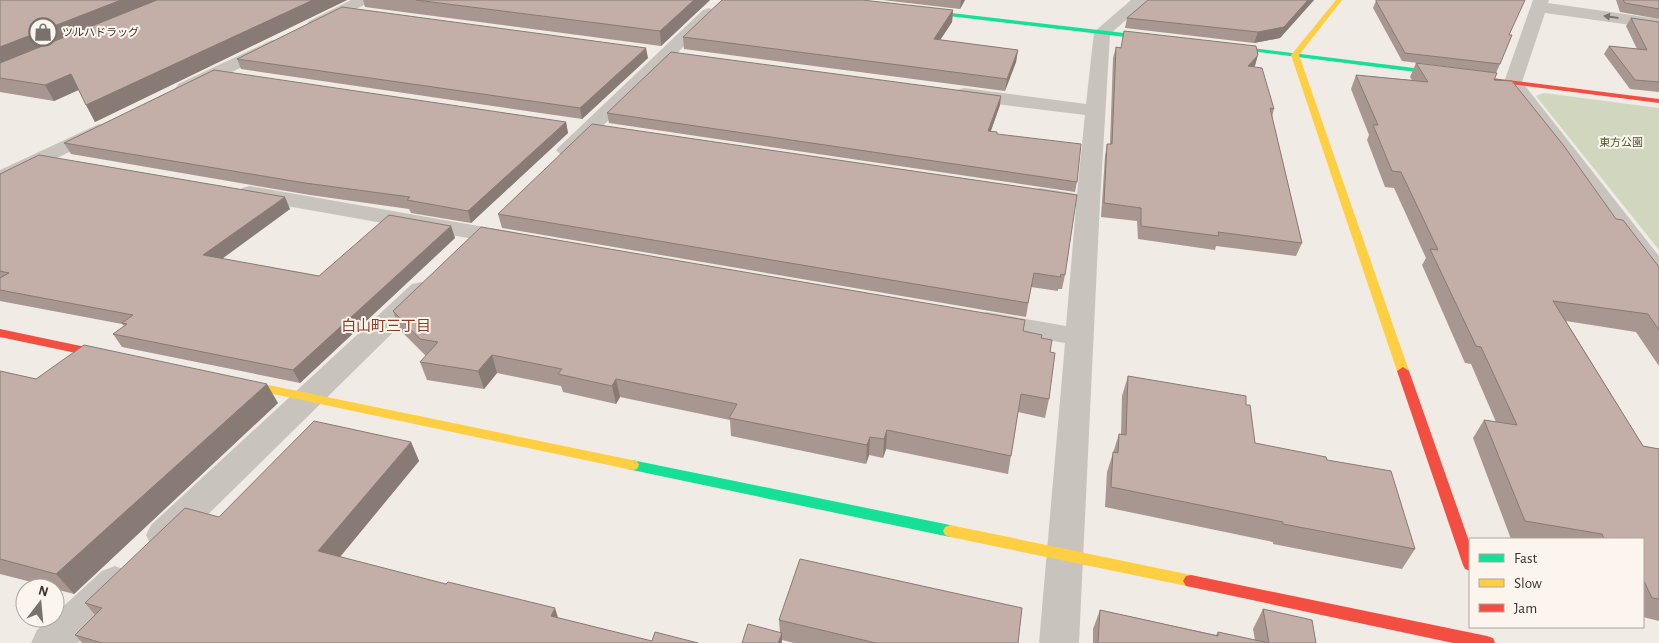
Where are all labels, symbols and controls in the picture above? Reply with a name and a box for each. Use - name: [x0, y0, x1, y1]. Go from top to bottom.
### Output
- one-way arrow: [1602, 13, 1618, 21]
- shop icon: ツルハドラッグ: [28, 17, 58, 47]
- place label: ツルハドラッグ: [62, 26, 139, 38]
- park label: 東方公園: [1599, 136, 1643, 148]
- district label: 白山町三丁目: [341, 318, 431, 334]
- legend: [1469, 538, 1644, 628]
- text: Fast: [1514, 551, 1538, 566]
- text: Slow: [1514, 576, 1542, 591]
- north arrow: [15, 578, 65, 628]
- text: N: [37, 583, 50, 600]
- text: Jam: [1514, 601, 1537, 616]

